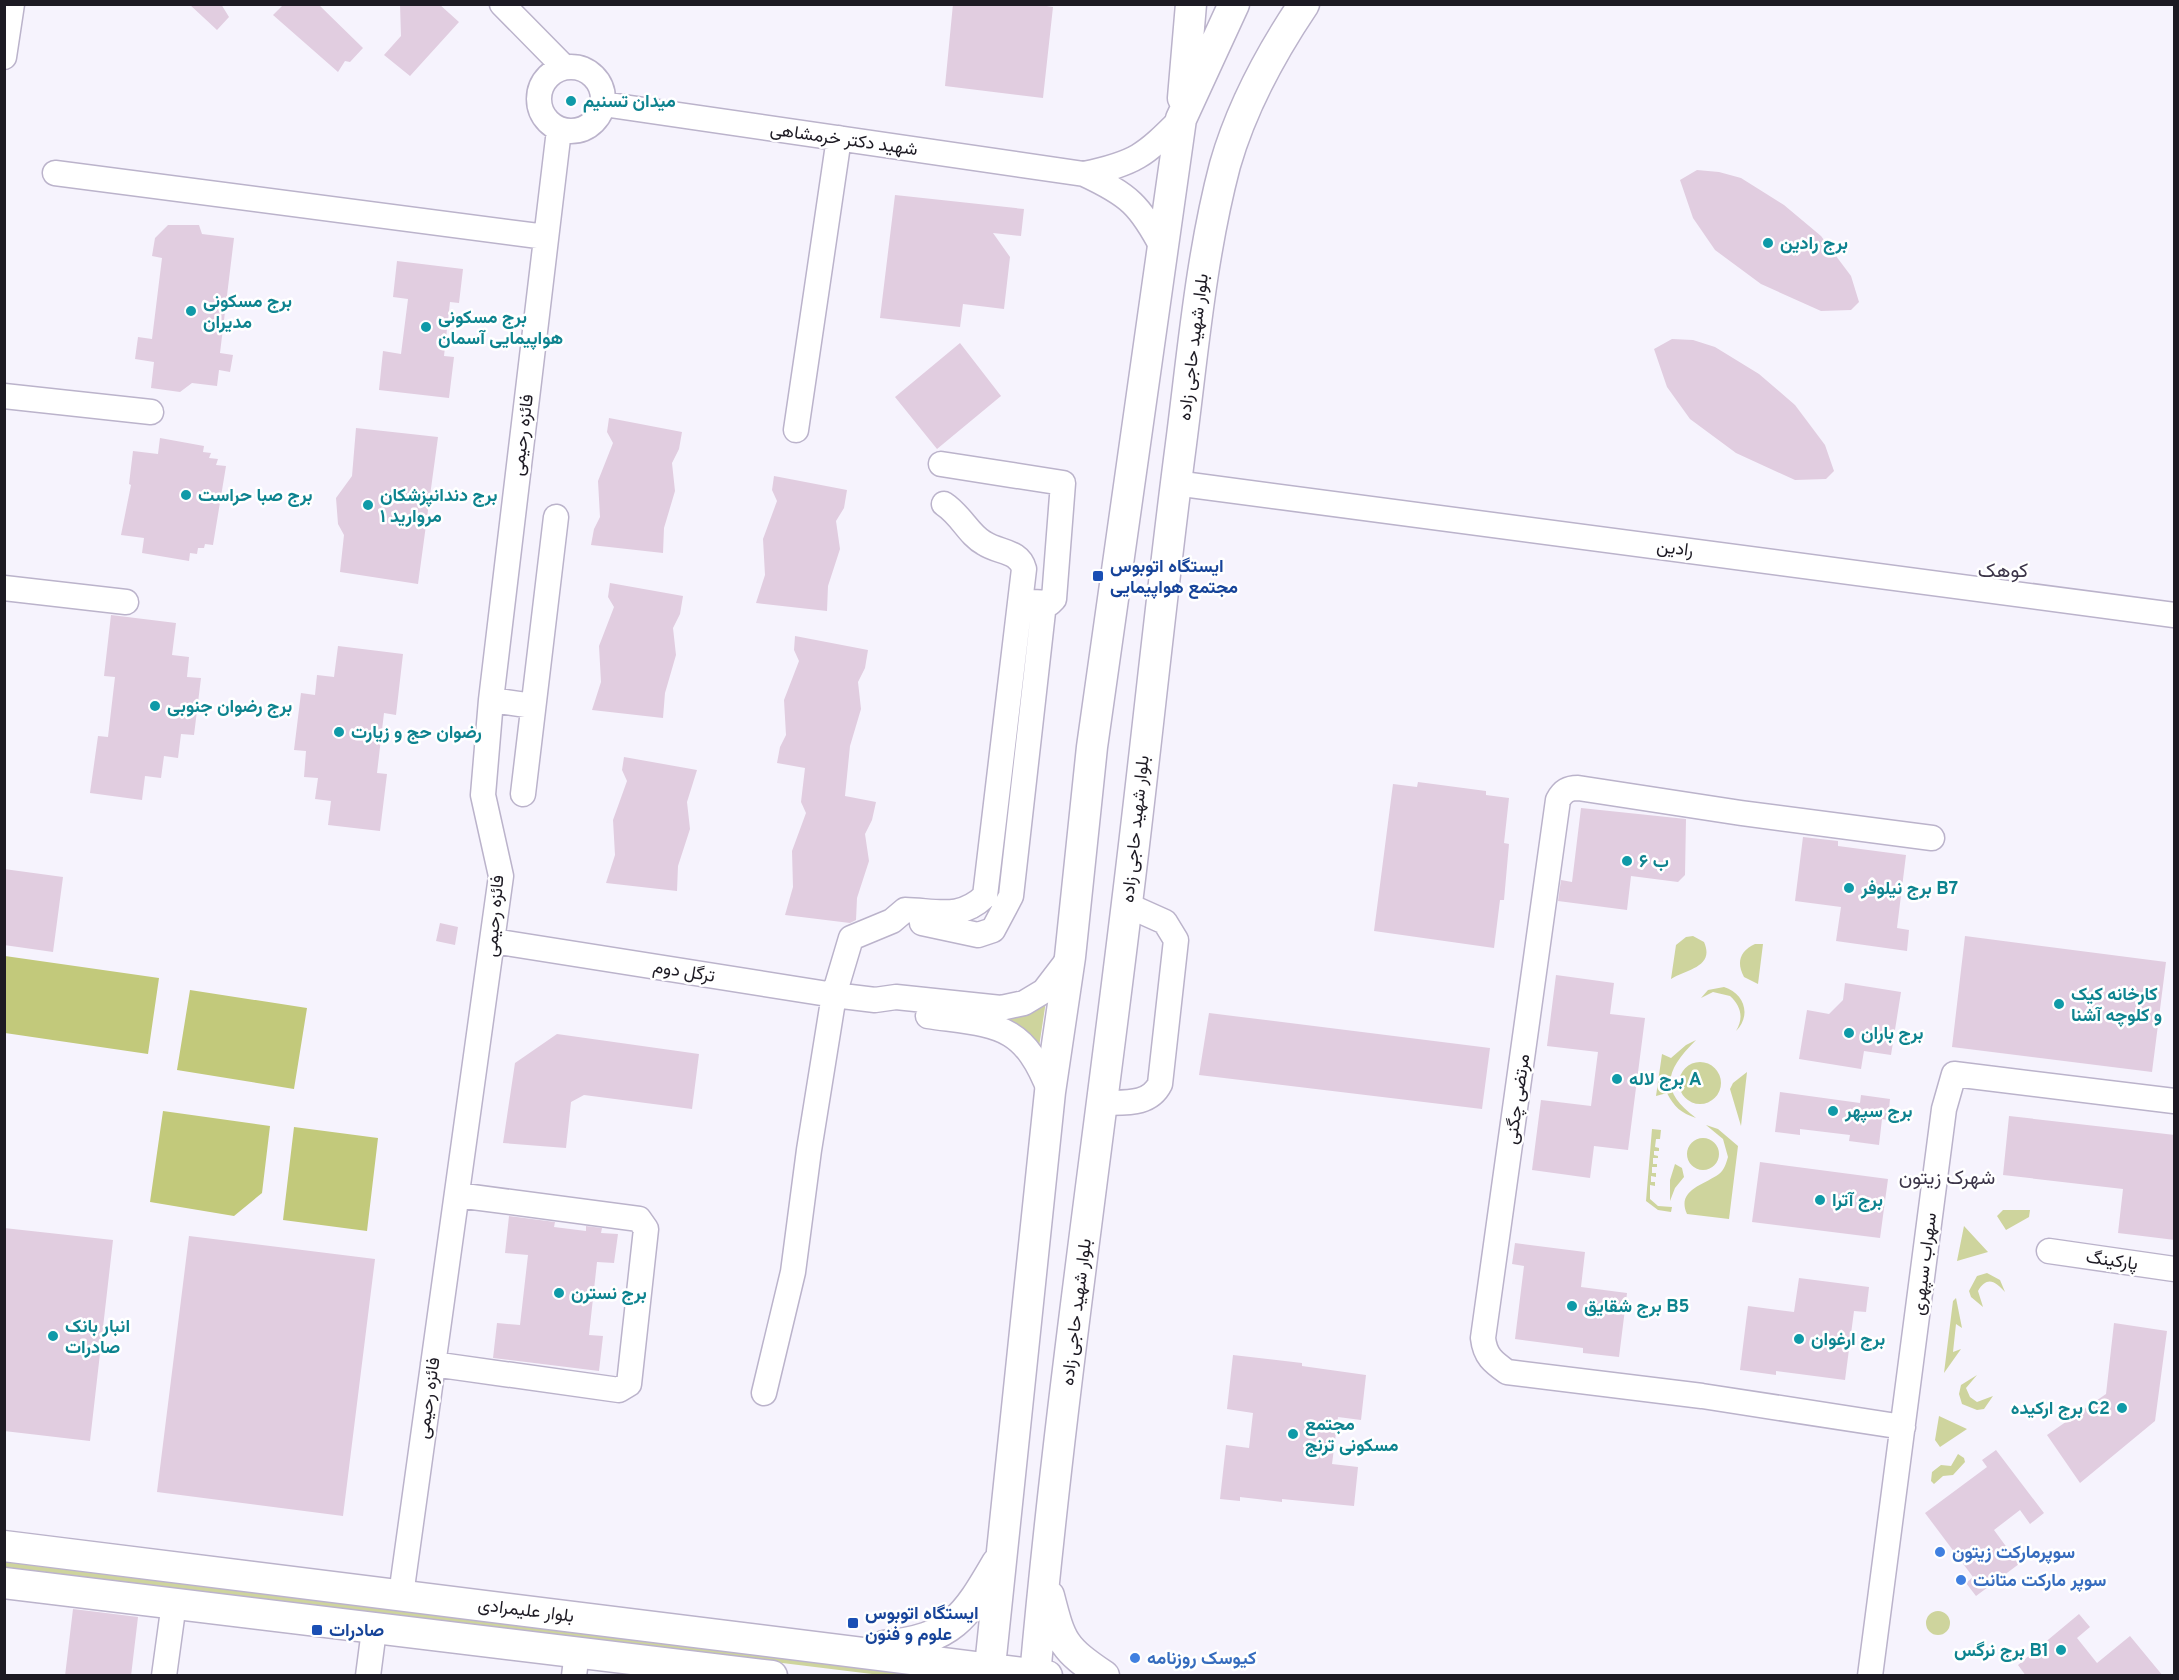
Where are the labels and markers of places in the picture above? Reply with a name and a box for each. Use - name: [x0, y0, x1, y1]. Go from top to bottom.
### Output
- place label: میدان تسنیم: [583, 91, 676, 114]
- marker: میدان تسنیم: [564, 94, 578, 108]
- place label: برج رادین: [1780, 233, 1848, 256]
- marker: برج رادین: [1761, 236, 1775, 250]
- place label: برج مسکونی مدیران: [203, 291, 292, 335]
- marker: برج مسکونی مدیران: [184, 304, 198, 318]
- place label: برج مسکونی هواپیمایی آسمان: [438, 307, 563, 351]
- marker: برج مسکونی هواپیمایی آسمان: [419, 320, 433, 334]
- place label: برج صبا حراست: [198, 485, 313, 508]
- place label: برج دندانپزشکان مروارید ۱: [380, 485, 497, 529]
- marker: برج صبا حراست: [179, 488, 193, 502]
- marker: برج دندانپزشکان مروارید ۱: [361, 498, 375, 512]
- place label: ایستگاه اتوبوس مجتمع هواپیمایی: [1110, 556, 1238, 600]
- marker: ایستگاه اتوبوس مجتمع هواپیمایی: [1091, 569, 1105, 583]
- place label: برج رضوان جنوبی: [167, 696, 292, 719]
- marker: برج رضوان جنوبی: [148, 699, 162, 713]
- place label: رضوان حج و زیارت: [351, 722, 482, 745]
- marker: رضوان حج و زیارت: [332, 725, 346, 739]
- place label: ب ۶: [1639, 851, 1669, 874]
- marker: ب ۶: [1620, 854, 1634, 868]
- place label: برج نیلوفر B7: [1860, 878, 1958, 901]
- marker: برج نیلوفر B7: [1842, 881, 1856, 895]
- place label: کارخانه کیک و کلوچه آشنا: [2071, 984, 2162, 1028]
- marker: کارخانه کیک و کلوچه آشنا: [2052, 997, 2066, 1011]
- place label: برج باران: [1861, 1023, 1923, 1046]
- marker: برج باران: [1842, 1026, 1856, 1040]
- place label: برج لاله A: [1629, 1069, 1702, 1092]
- marker: برج لاله A: [1610, 1072, 1624, 1086]
- place label: برج سپهر: [1844, 1101, 1913, 1124]
- marker: برج سپهر: [1826, 1104, 1840, 1118]
- place label: برج آترا: [1832, 1190, 1883, 1213]
- marker: برج آترا: [1813, 1193, 1827, 1207]
- place label: برج نسترن: [571, 1283, 647, 1306]
- marker: برج نسترن: [552, 1286, 566, 1300]
- place label: برج شقایق B5: [1584, 1296, 1690, 1319]
- marker: برج شقایق B5: [1565, 1299, 1579, 1313]
- place label: انبار بانک صادرات: [65, 1316, 130, 1360]
- marker: انبار بانک صادرات: [46, 1329, 60, 1343]
- place label: برج ارغوان: [1811, 1329, 1885, 1352]
- marker: برج ارغوان: [1792, 1332, 1806, 1346]
- place label: برج ارکیده C2: [2011, 1398, 2110, 1421]
- marker: برج ارکیده C2: [2115, 1401, 2129, 1415]
- place label: مجتمع مسکونی ترنج: [1305, 1414, 1399, 1458]
- marker: مجتمع مسکونی ترنج: [1286, 1427, 1300, 1441]
- place label: سوپرمارکت زیتون: [1952, 1542, 2075, 1565]
- marker: سوپرمارکت زیتون: [1933, 1545, 1947, 1559]
- place label: سوپر مارکت متانت: [1973, 1570, 2107, 1593]
- marker: سوپر مارکت متانت: [1954, 1573, 1968, 1587]
- place label: ایستگاه اتوبوس علوم و فنون: [865, 1603, 979, 1647]
- marker: ایستگاه اتوبوس علوم و فنون: [846, 1616, 860, 1630]
- place label: صادرات: [329, 1620, 384, 1643]
- marker: صادرات: [310, 1623, 324, 1637]
- place label: برج نرگس B1: [1954, 1640, 2049, 1663]
- marker: برج نرگس B1: [2054, 1643, 2068, 1657]
- place label: کیوسک روزنامه: [1147, 1648, 1256, 1671]
- marker: کیوسک روزنامه: [1128, 1651, 1142, 1665]

